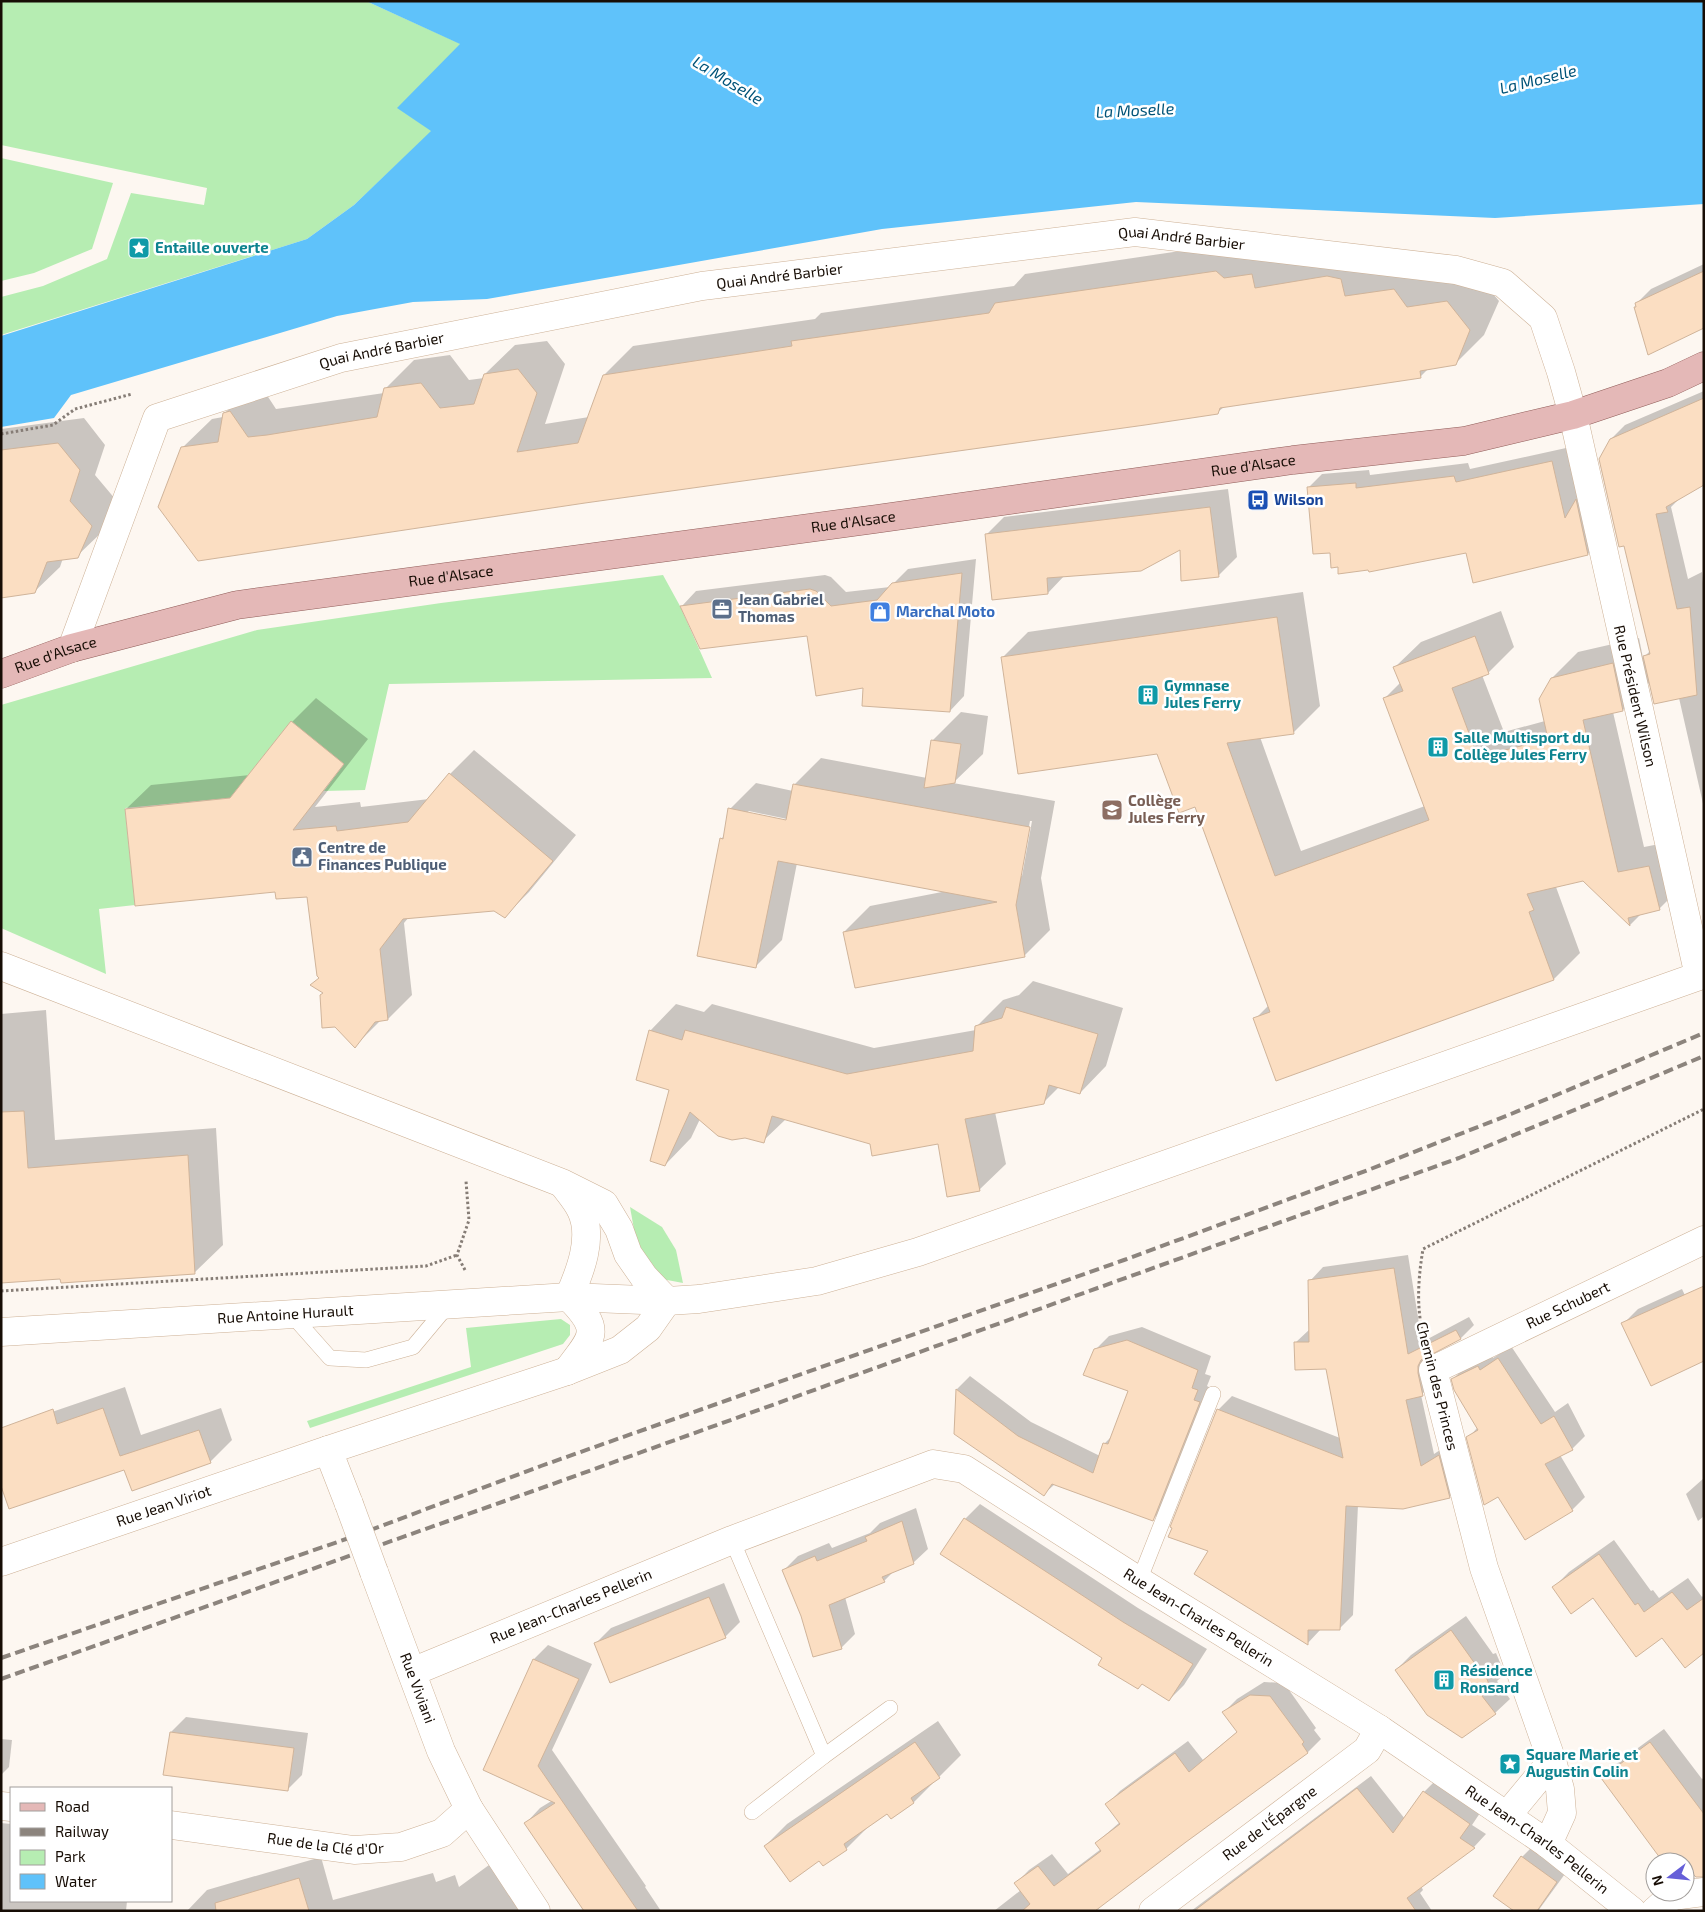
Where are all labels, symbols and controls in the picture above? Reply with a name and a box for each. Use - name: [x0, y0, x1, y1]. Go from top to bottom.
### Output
- water label: La Moselle: [690, 51, 767, 108]
- water label: La Moselle: [1497, 60, 1579, 97]
- water label: La Moselle: [1095, 98, 1175, 121]
- street label: Quai André Barbier: [1117, 222, 1246, 253]
- place icon: Entaille ouverte: [127, 236, 151, 260]
- place label: Entaille ouverte: [155, 238, 269, 256]
- street label: Quai André Barbier: [715, 259, 844, 293]
- street label: Quai André Barbier: [317, 328, 446, 374]
- street label: Rue d'Alsace: [1210, 450, 1297, 480]
- bus stop icon: Wilson: [1246, 488, 1270, 512]
- place label: Wilson: [1274, 490, 1324, 508]
- street label: Rue d'Alsace: [810, 506, 897, 536]
- street label: Rue d'Alsace: [407, 561, 494, 590]
- place label: Jean Gabriel Thomas: [738, 590, 824, 625]
- office icon: Jean Gabriel Thomas: [710, 597, 734, 621]
- shop icon: Marchal Moto: [868, 600, 892, 624]
- place label: Marchal Moto: [896, 602, 995, 620]
- street label: Rue Président Wilson: [1611, 623, 1661, 768]
- street label: Rue d'Alsace: [12, 632, 98, 676]
- place label: Gymnase Jules Ferry: [1164, 676, 1241, 712]
- building icon: Gymnase Jules Ferry: [1136, 683, 1160, 707]
- place label: Salle Multisport du Collège Jules Ferry: [1454, 728, 1590, 764]
- building icon: Salle Multisport du Collège Jules Ferry: [1426, 735, 1450, 759]
- place label: Collège Jules Ferry: [1128, 791, 1205, 827]
- school or university icon: Collège Jules Ferry: [1100, 798, 1124, 822]
- place label: Centre de Finances Publique: [318, 838, 447, 873]
- public building icon: Centre de Finances Publique: [290, 845, 314, 869]
- street label: Rue Schubert: [1523, 1277, 1613, 1332]
- street label: Rue Antoine Hurault: [217, 1300, 354, 1327]
- street label: Chemin des Princes: [1413, 1320, 1463, 1452]
- street label: Rue Jean Viriot: [114, 1481, 213, 1530]
- street label: Rue Jean-Charles Pellerin: [487, 1564, 654, 1647]
- street label: Rue Jean-Charles Pellerin: [1121, 1564, 1277, 1670]
- street label: Rue Viviani: [397, 1650, 440, 1726]
- place label: Résidence Ronsard: [1460, 1661, 1533, 1696]
- building icon: Résidence Ronsard: [1432, 1668, 1456, 1692]
- place label: Square Marie et Augustin Colin: [1526, 1745, 1638, 1780]
- place icon: Square Marie et Augustin Colin: [1498, 1752, 1522, 1776]
- street label: Rue Jean-Charles Pellerin: [1462, 1780, 1613, 1897]
- street label: Rue de l'Épargne: [1218, 1781, 1320, 1864]
- legend: [10, 1787, 172, 1902]
- text: Road: [55, 1797, 90, 1815]
- text: Railway: [55, 1822, 109, 1840]
- street label: Rue de la Clé d'Or: [266, 1828, 385, 1858]
- text: Park: [55, 1847, 86, 1865]
- north arrow: [1645, 1852, 1695, 1902]
- text: Water: [55, 1872, 97, 1890]
- text: N: [1647, 1874, 1667, 1888]

